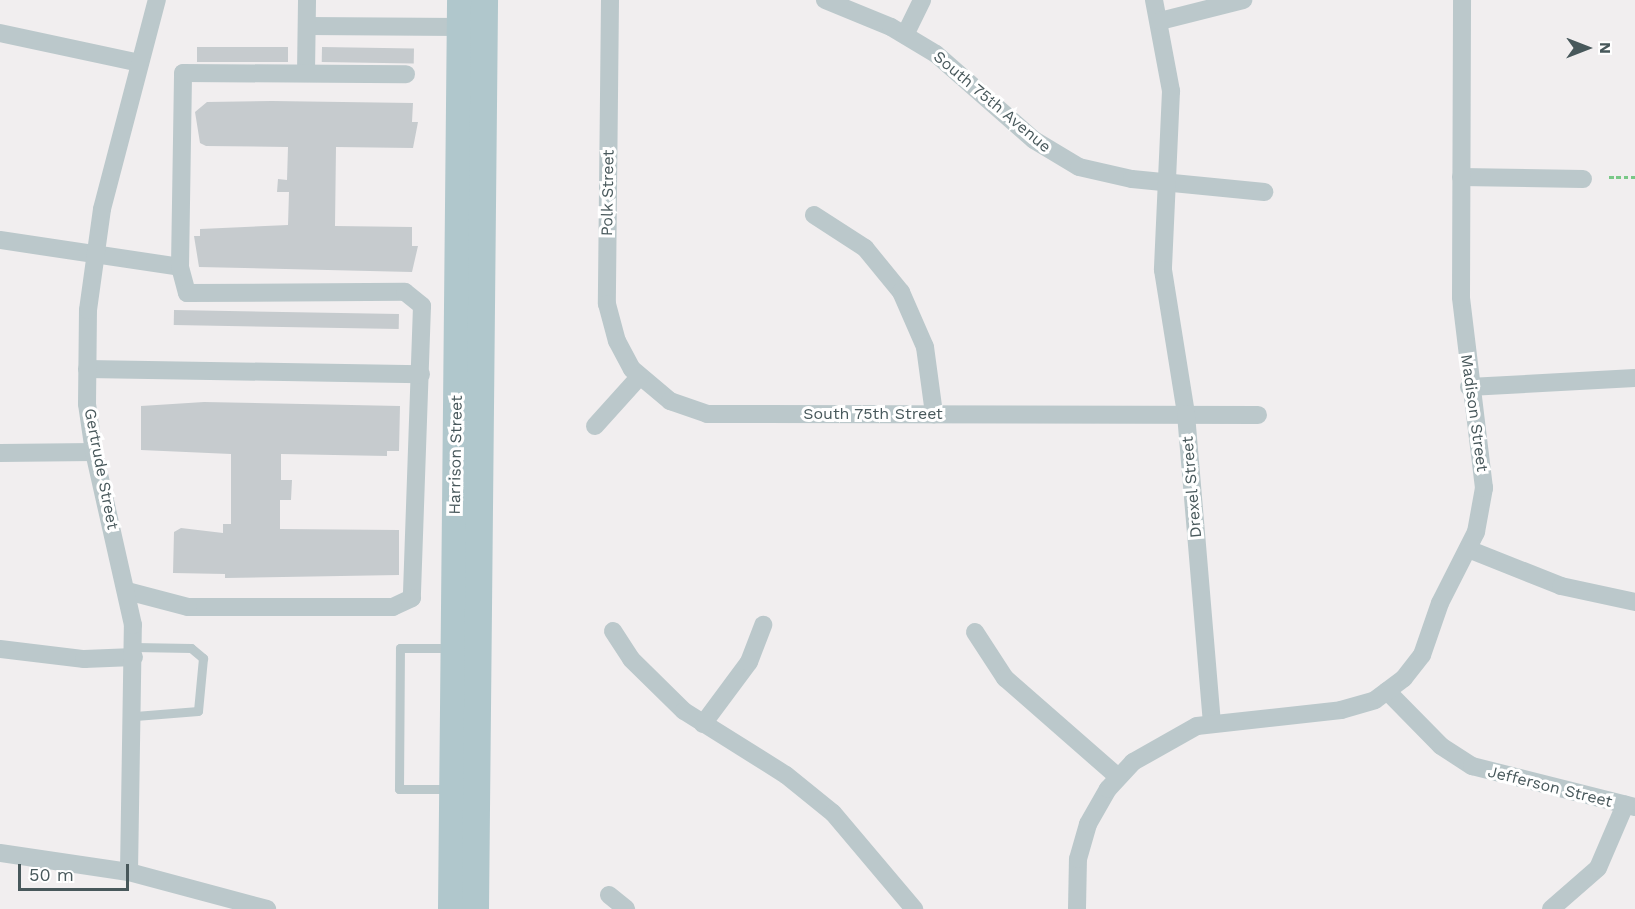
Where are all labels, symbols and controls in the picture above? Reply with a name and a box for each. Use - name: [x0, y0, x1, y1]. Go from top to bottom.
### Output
- north arrow: [1557, 18, 1617, 78]
- text: N: [1596, 42, 1615, 54]
- street label: South 75th Avenue: [929, 47, 1055, 157]
- street label: Polk Street: [598, 149, 618, 237]
- street label: Madison Street: [1456, 353, 1492, 473]
- street label: Harrison Street: [445, 395, 467, 515]
- street label: South 75th Street: [803, 404, 943, 424]
- street label: Gertrude Street: [80, 407, 122, 531]
- street label: Drexel Street: [1178, 435, 1206, 539]
- street label: Jefferson Street: [1486, 762, 1614, 812]
- scale bar: [21, 852, 132, 890]
- text: 50 m: [29, 864, 74, 885]

